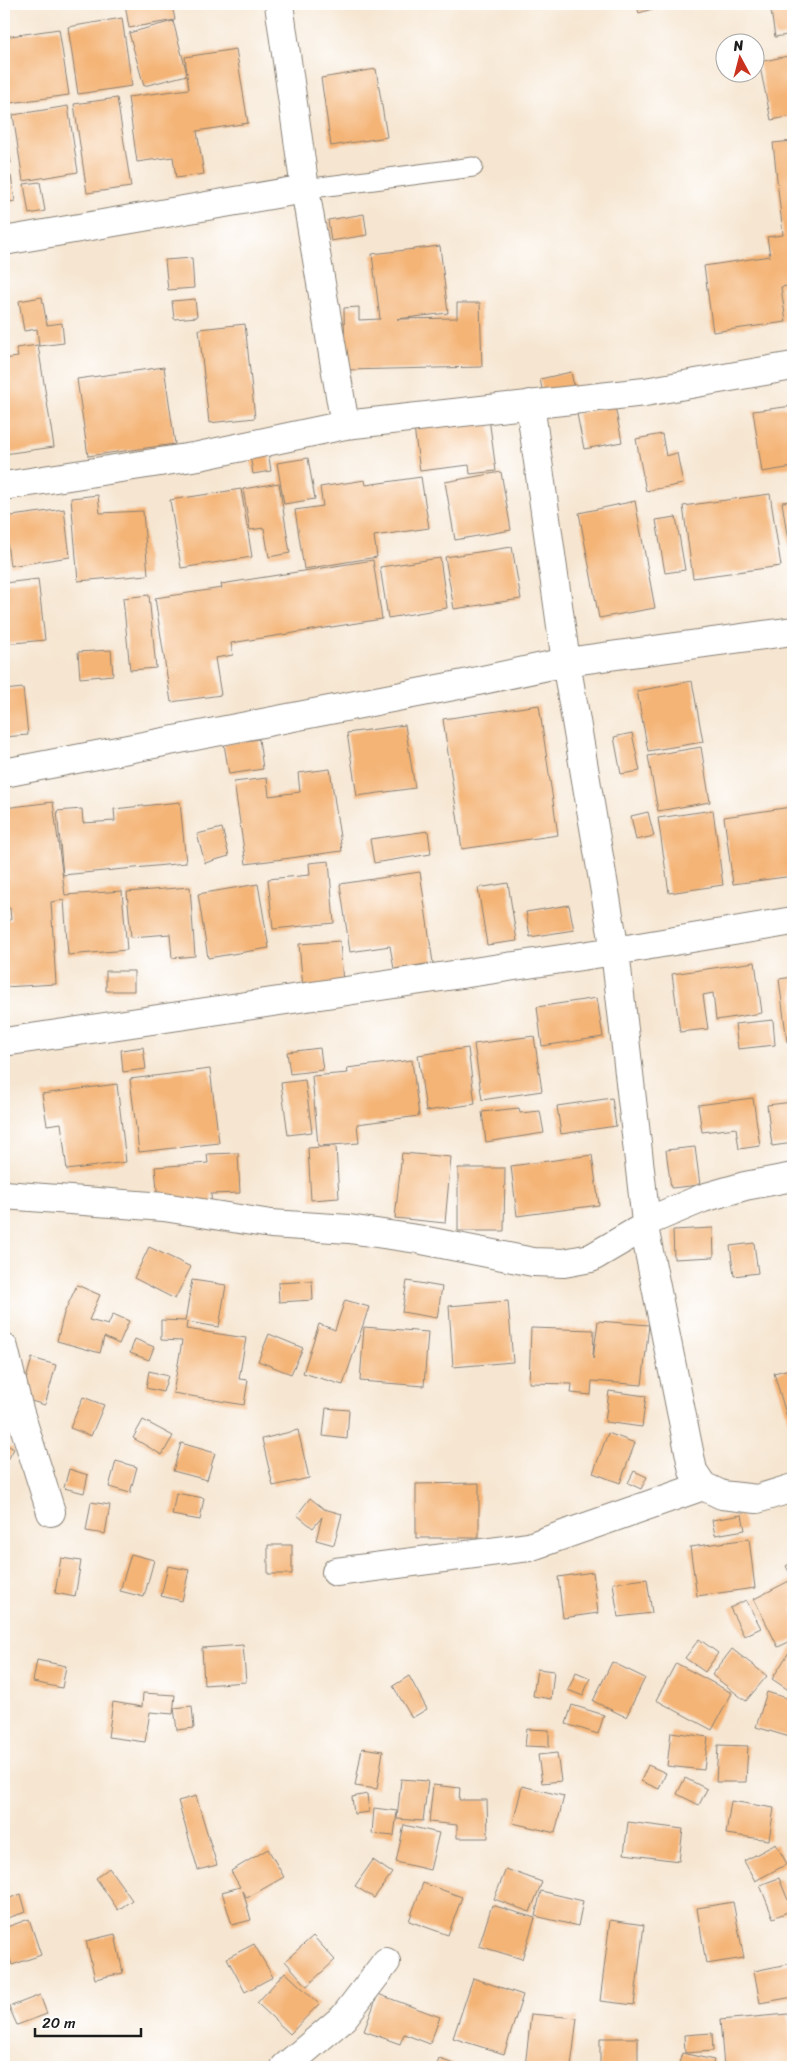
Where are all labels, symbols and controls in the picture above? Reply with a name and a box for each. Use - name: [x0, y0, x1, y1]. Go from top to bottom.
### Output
- north arrow: [714, 32, 764, 82]
- text: N: [731, 33, 745, 59]
- scale bar: [35, 2006, 141, 2038]
- text: 20 m: [42, 2010, 76, 2036]

